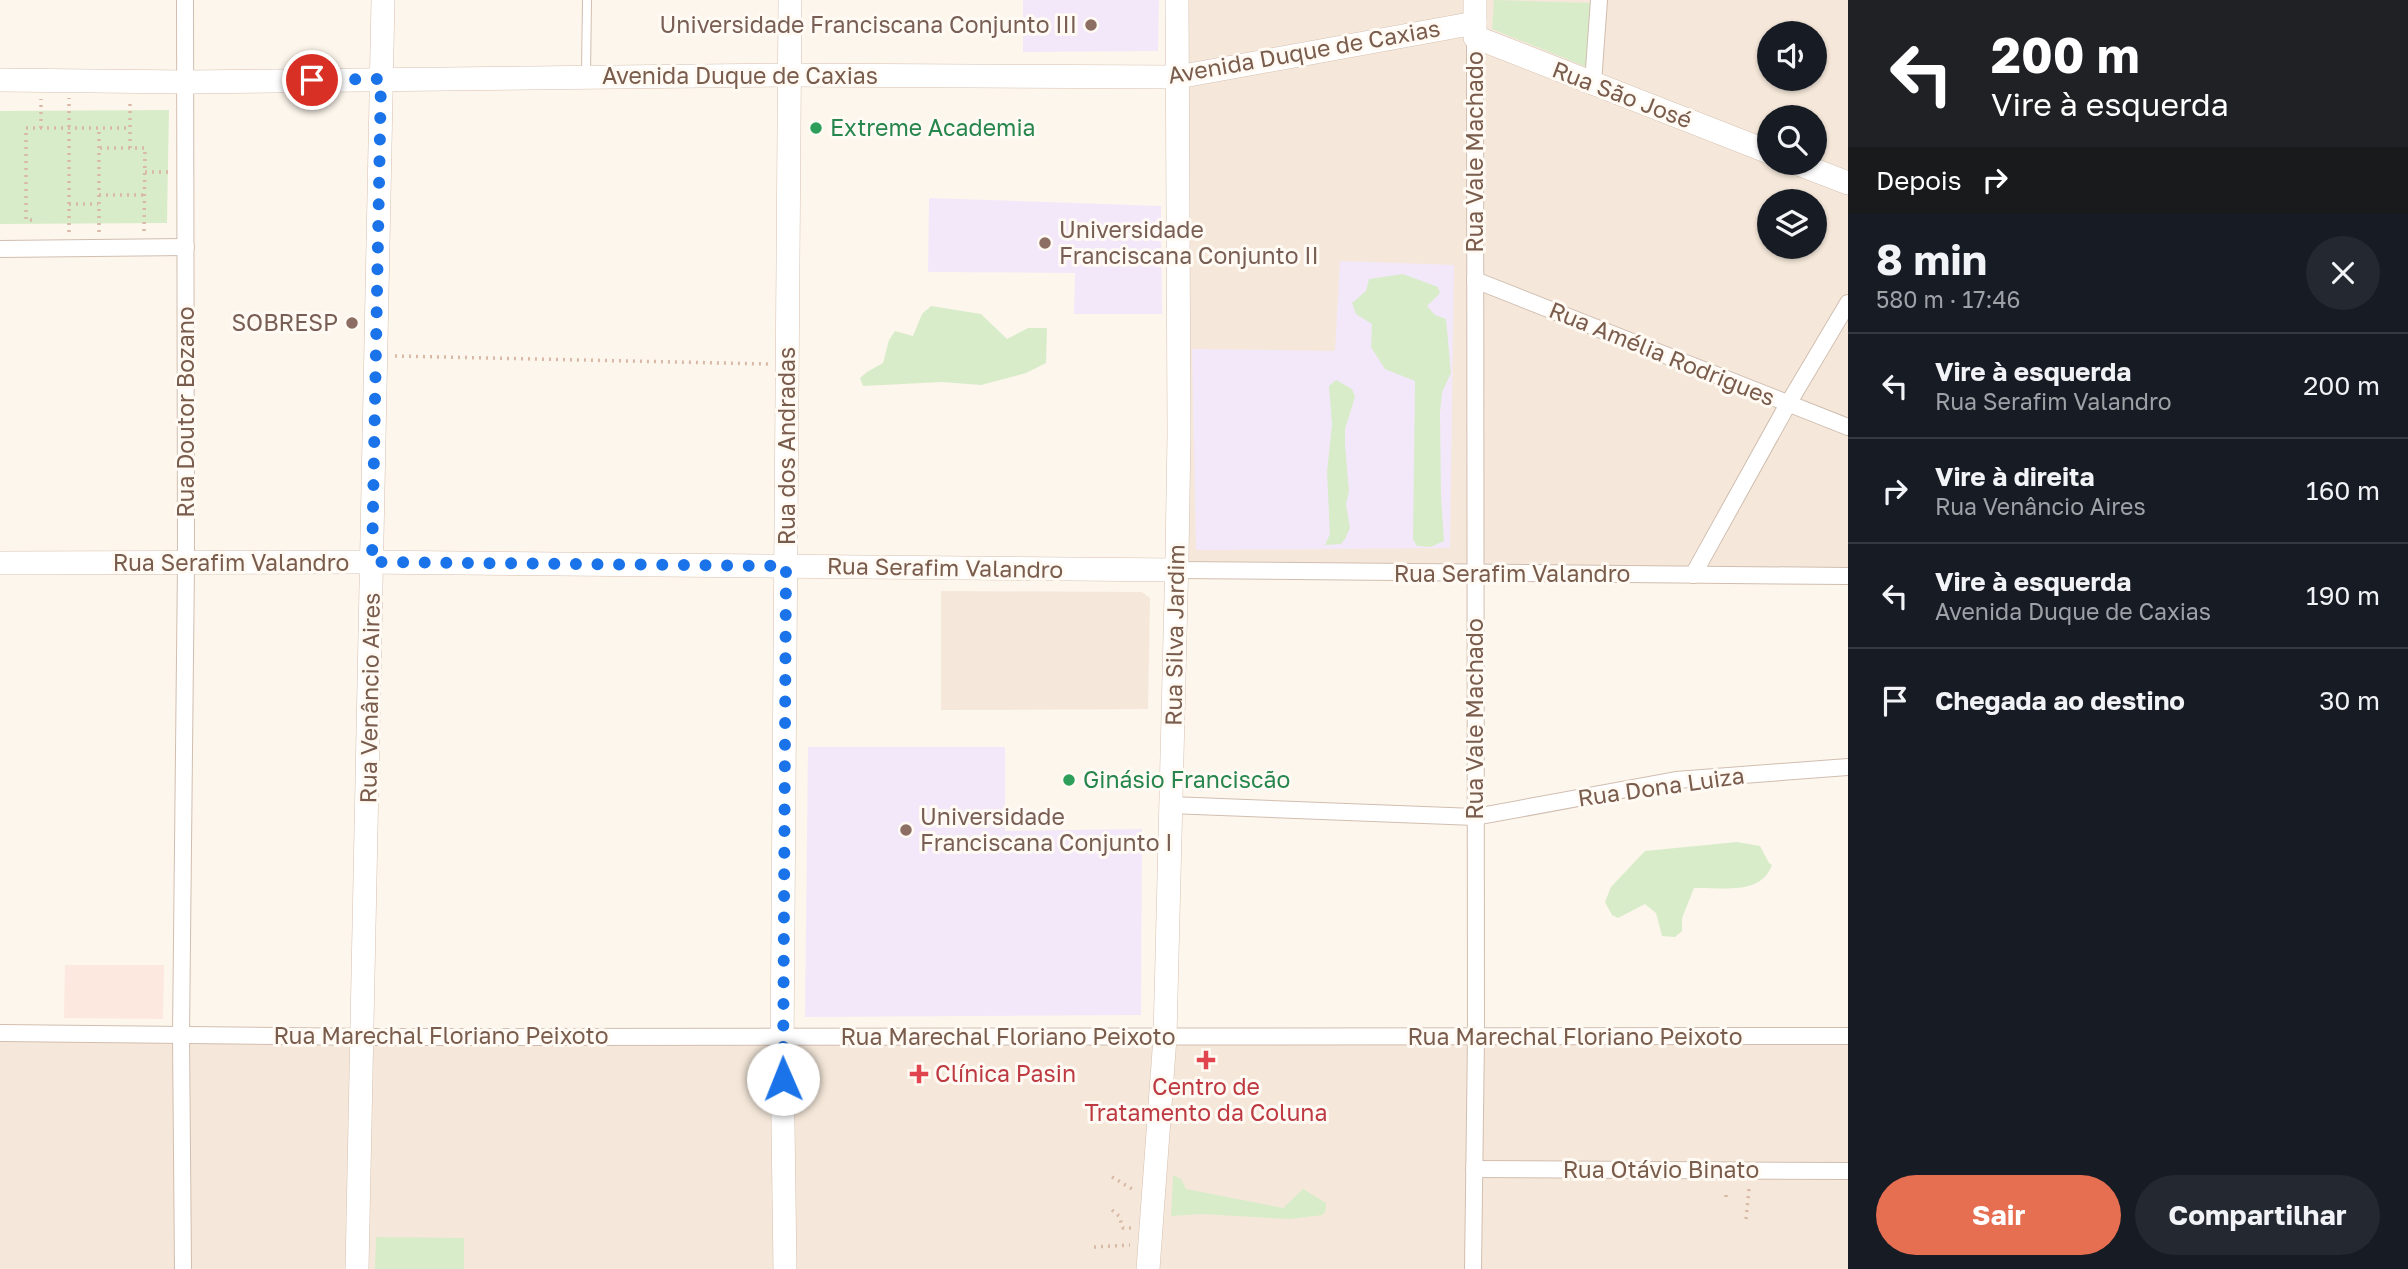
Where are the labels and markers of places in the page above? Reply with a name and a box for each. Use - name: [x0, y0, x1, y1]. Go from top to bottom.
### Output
- place label: Universidade Franciscana Conjunto III: [660, 10, 1077, 38]
- marker: Universidade Franciscana Conjunto III: [1083, 17, 1099, 33]
- pin: [282, 50, 342, 110]
- place label: Extreme Academia: [830, 113, 1036, 141]
- marker: Extreme Academia: [808, 120, 824, 136]
- place label: Universidade Franciscana Conjunto II: [1059, 215, 1319, 269]
- marker: Universidade Franciscana Conjunto II: [1037, 235, 1053, 251]
- place label: SOBRESP: [231, 308, 338, 336]
- marker: SOBRESP: [344, 315, 360, 331]
- place label: Ginásio Franciscão: [1083, 765, 1290, 793]
- marker: Ginásio Franciscão: [1061, 772, 1077, 788]
- place label: Universidade Franciscana Conjunto I: [920, 802, 1172, 856]
- marker: Universidade Franciscana Conjunto I: [898, 822, 914, 838]
- marker: Centro de Tratamento da Coluna: [1196, 1050, 1216, 1070]
- place label: Clínica Pasin: [935, 1059, 1076, 1087]
- marker: Clínica Pasin: [909, 1064, 929, 1084]
- place label: Centro de Tratamento da Coluna: [1085, 1072, 1328, 1126]

